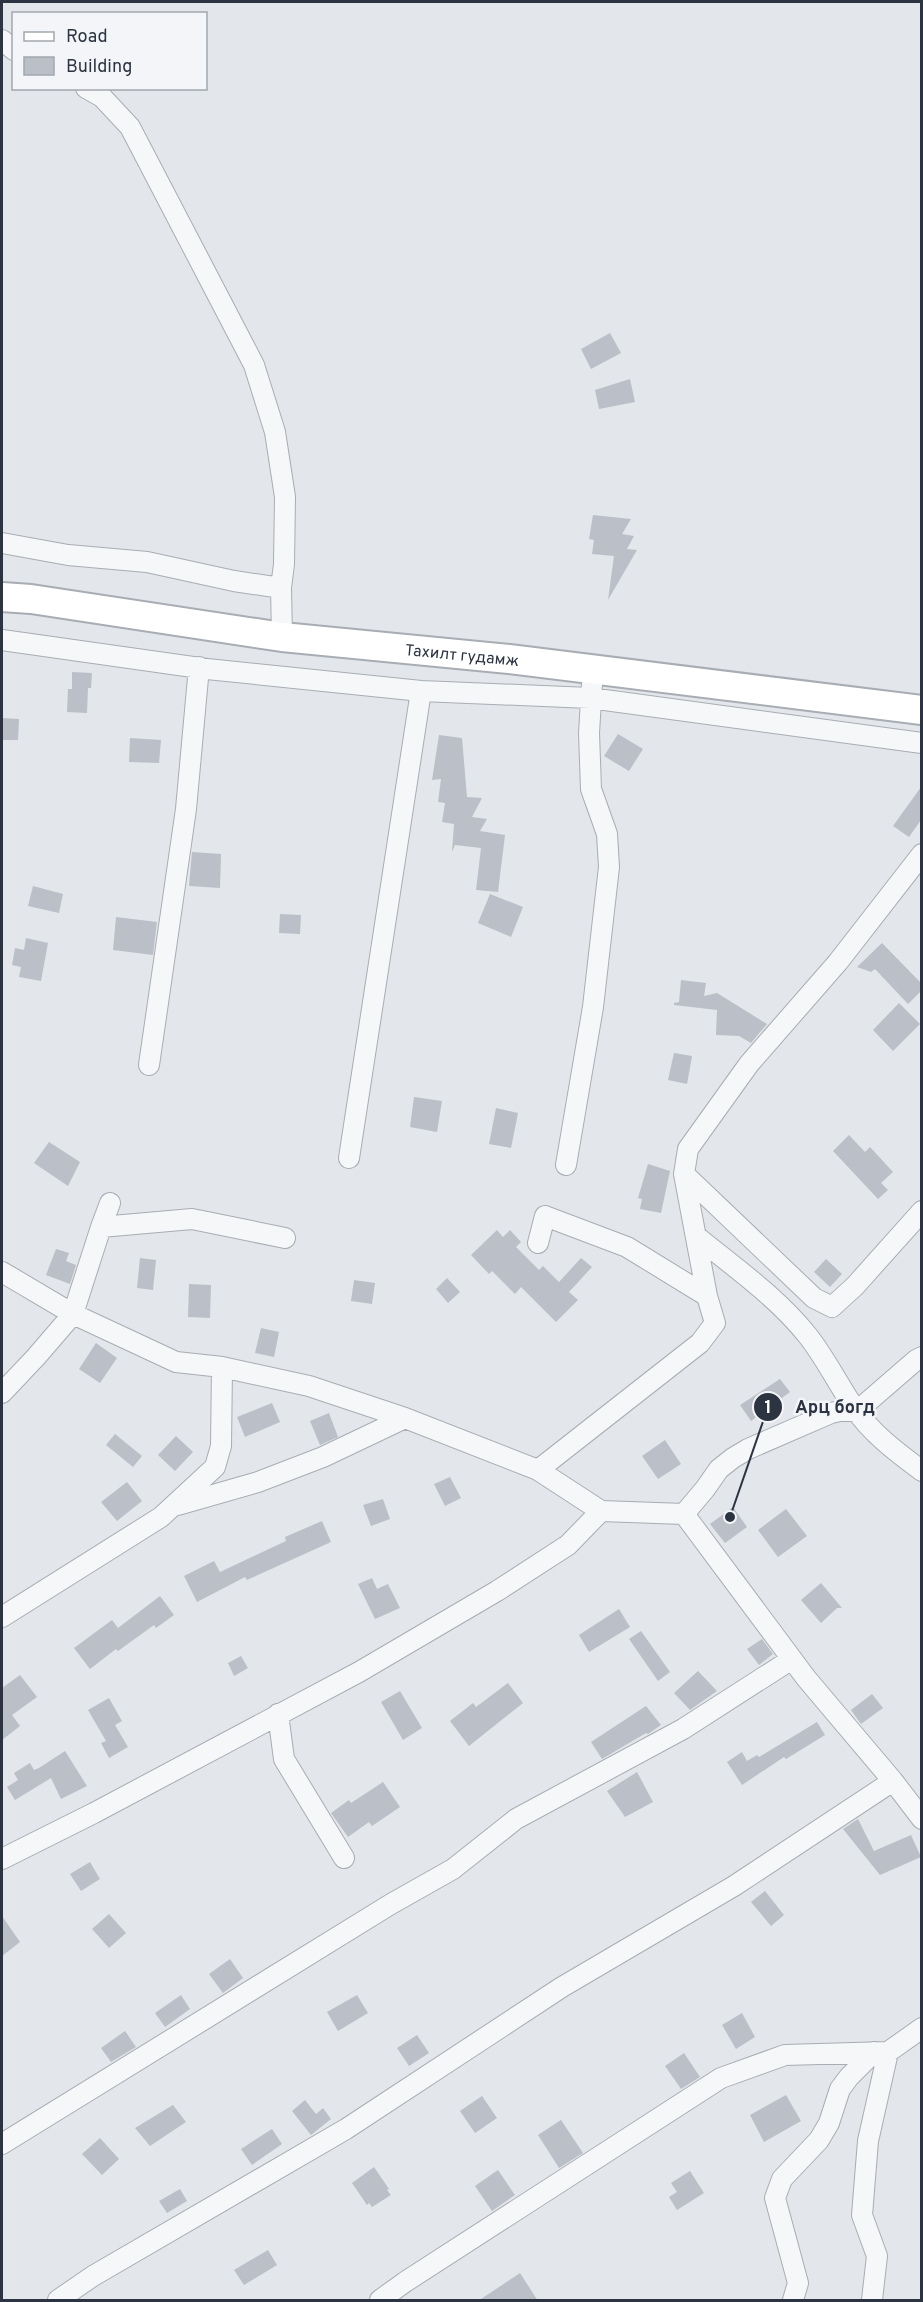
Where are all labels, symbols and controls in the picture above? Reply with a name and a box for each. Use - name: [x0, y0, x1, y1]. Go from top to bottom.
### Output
- legend: [12, 12, 207, 90]
- text: Road: [66, 26, 108, 49]
- text: Building: [66, 56, 132, 79]
- street label: Тахилт гудамж: [404, 641, 520, 672]
- callout: Арц богд: [753, 1389, 887, 1425]
- text: 1: [764, 1397, 772, 1420]
- text: Арц богд: [795, 1397, 875, 1420]

